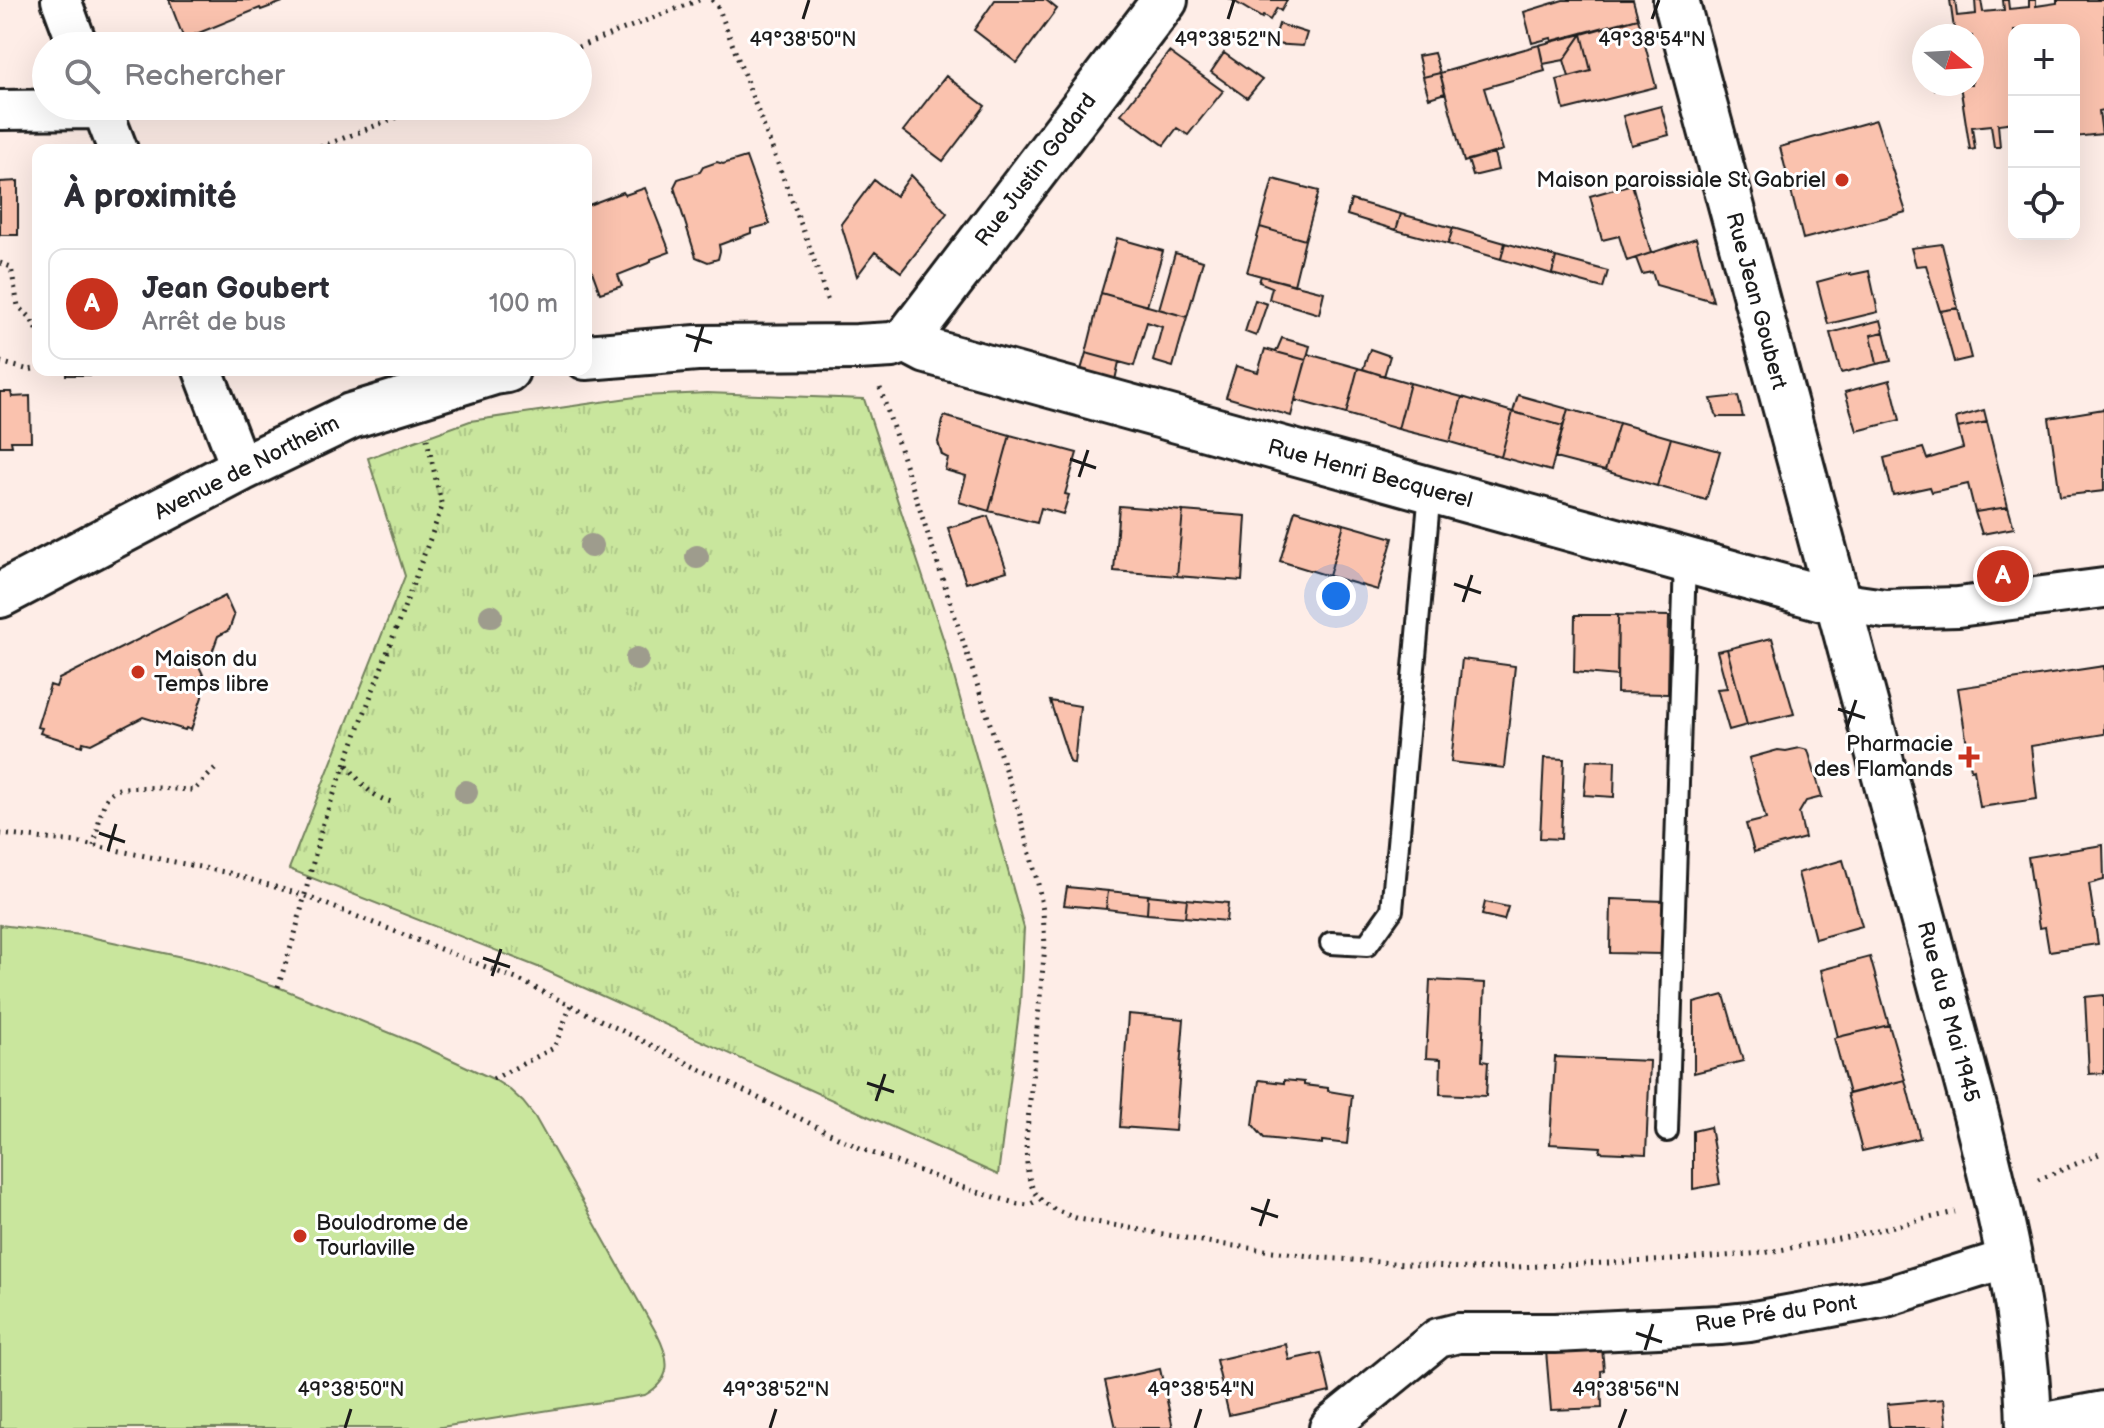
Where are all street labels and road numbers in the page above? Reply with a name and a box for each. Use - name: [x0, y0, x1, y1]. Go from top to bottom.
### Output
- street label: Rue Justin Godard: [970, 88, 1102, 252]
- street label: Rue Jean Goubert: [1719, 210, 1793, 393]
- street label: Avenue de Northeim: [150, 410, 344, 526]
- street label: Rue Henri Becquerel: [1265, 434, 1475, 514]
- street label: Rue du 8 Mai 1945: [1911, 919, 1985, 1105]
- street label: Rue Pré du Pont: [1693, 1289, 1859, 1339]

